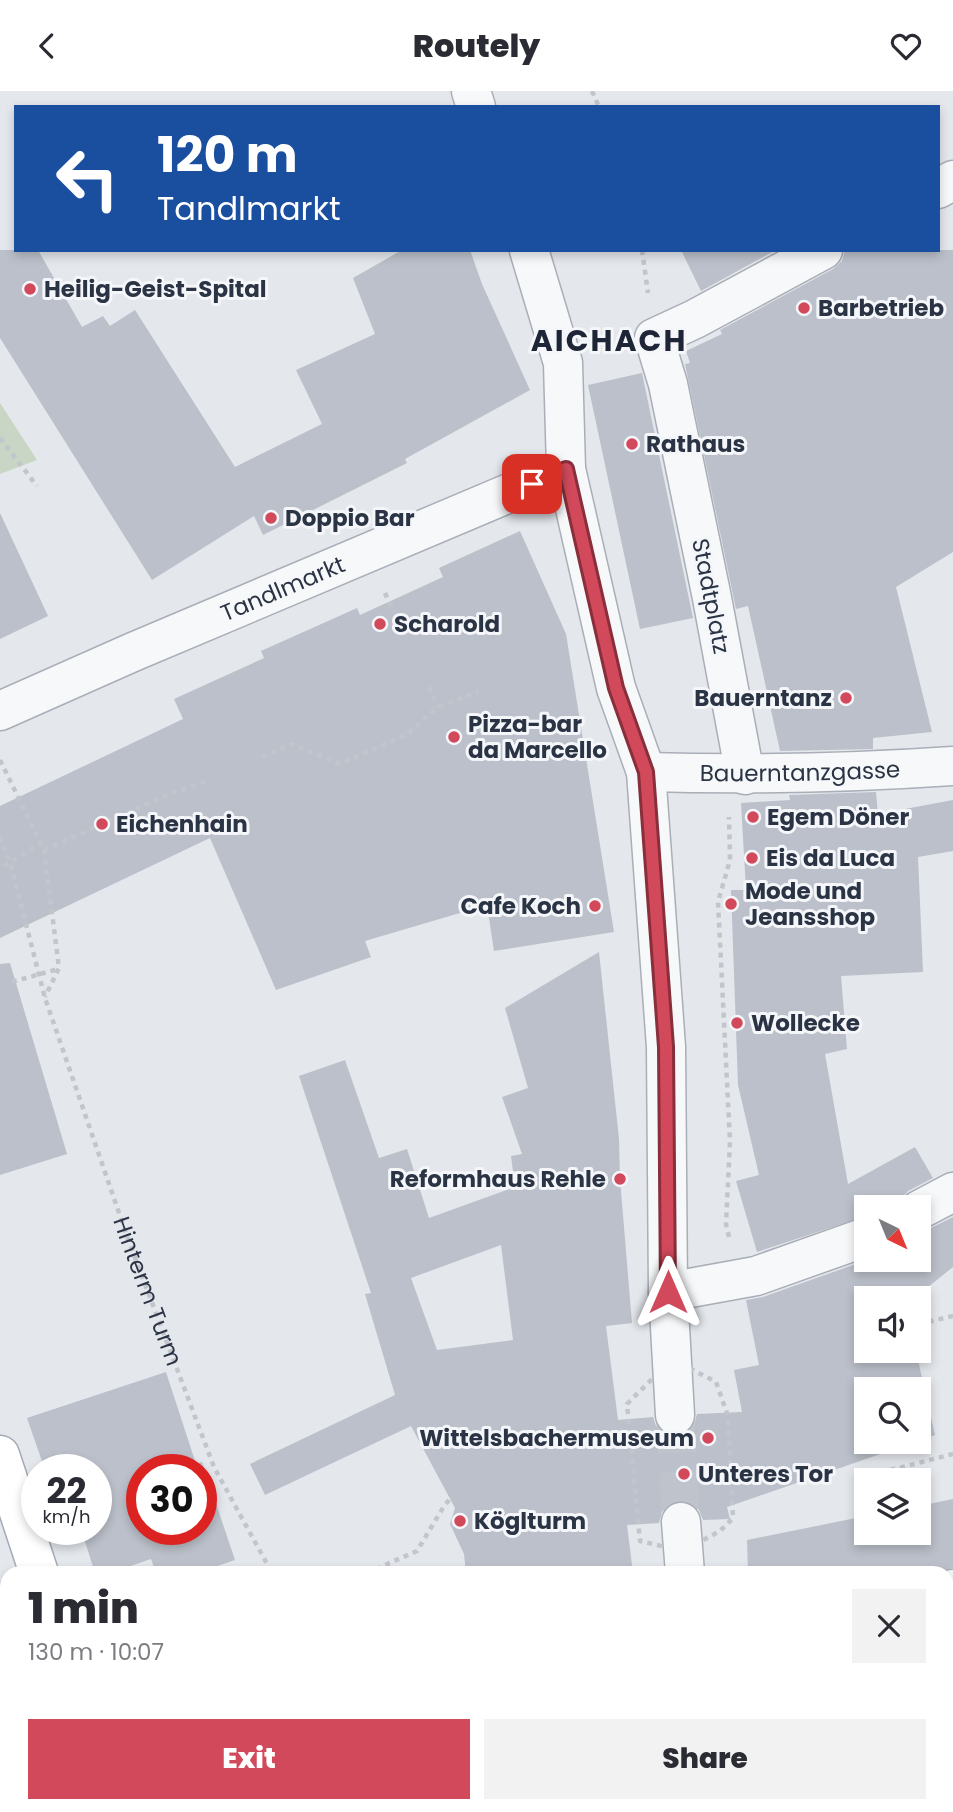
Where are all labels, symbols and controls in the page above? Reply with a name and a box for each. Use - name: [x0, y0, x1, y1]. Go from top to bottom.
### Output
- text: Routely: [413, 23, 540, 68]
- icon: back: [28, 27, 66, 65]
- icon: heart: [887, 27, 925, 65]
- text: 120 m: [157, 121, 298, 189]
- icon: left: [42, 133, 133, 224]
- text: Tandlmarkt: [157, 186, 341, 231]
- place label: Heilig-Geist-Spital: [44, 273, 267, 305]
- marker: Heilig-Geist-Spital: [22, 281, 38, 297]
- place label: Barbetrieb: [818, 292, 944, 324]
- marker: Barbetrieb: [796, 300, 812, 316]
- district label: AICHACH: [531, 319, 687, 362]
- place label: Rathaus: [646, 428, 745, 460]
- marker: Rathaus: [624, 436, 640, 452]
- pin: [502, 454, 562, 514]
- icon: arrive: [513, 465, 551, 503]
- place label: Doppio Bar: [285, 502, 415, 534]
- marker: Doppio Bar: [263, 510, 279, 526]
- street label: Stadtplatz: [684, 536, 738, 656]
- street label: Tandlmarkt: [216, 548, 350, 629]
- place label: Scharold: [394, 608, 500, 640]
- marker: Scharold: [372, 616, 388, 632]
- place label: Bauerntanz: [694, 682, 832, 714]
- marker: Bauerntanz: [838, 690, 854, 706]
- place label: Pizza-bar da Marcello: [468, 708, 607, 766]
- marker: Pizza-bar da Marcello: [446, 729, 462, 745]
- street label: Bauerntanzgasse: [700, 753, 901, 789]
- place label: Egem Döner: [767, 801, 910, 833]
- place label: Eichenhain: [116, 808, 248, 840]
- marker: Egem Döner: [745, 809, 761, 825]
- marker: Eichenhain: [94, 816, 110, 832]
- place label: Eis da Luca: [766, 842, 895, 874]
- marker: Eis da Luca: [744, 850, 760, 866]
- place label: Mode und Jeansshop: [745, 875, 875, 933]
- place label: Cafe Koch: [460, 890, 581, 922]
- marker: Mode und Jeansshop: [723, 896, 739, 912]
- marker: Cafe Koch: [587, 898, 603, 914]
- place label: Wollecke: [751, 1007, 860, 1039]
- marker: Wollecke: [729, 1015, 745, 1031]
- place label: Reformhaus Rehle: [390, 1163, 606, 1195]
- marker: Reformhaus Rehle: [612, 1171, 628, 1187]
- north arrow: [854, 1195, 931, 1272]
- map controls: [854, 1195, 931, 1545]
- street label: Hinterm Turm: [105, 1212, 190, 1370]
- position arrow: [631, 1255, 705, 1329]
- button: sound: [854, 1286, 931, 1363]
- button: search: [854, 1377, 931, 1454]
- place label: Wittelsbachermuseum: [419, 1422, 694, 1454]
- marker: Wittelsbachermuseum: [700, 1430, 716, 1446]
- speed limit sign: 30: [126, 1454, 217, 1545]
- place label: Unteres Tor: [698, 1458, 833, 1490]
- text: 22: [47, 1466, 86, 1515]
- marker: Unteres Tor: [676, 1466, 692, 1482]
- button: layers: [854, 1468, 931, 1545]
- text: km/h: [43, 1504, 90, 1529]
- place label: Köglturm: [474, 1505, 586, 1537]
- marker: Köglturm: [452, 1513, 468, 1529]
- text: 1 min: [28, 1579, 139, 1638]
- button: close: [852, 1589, 926, 1663]
- text: 130 m · 10:07: [28, 1636, 164, 1668]
- button: Exit: [28, 1719, 470, 1799]
- button: Share: [484, 1719, 926, 1799]

